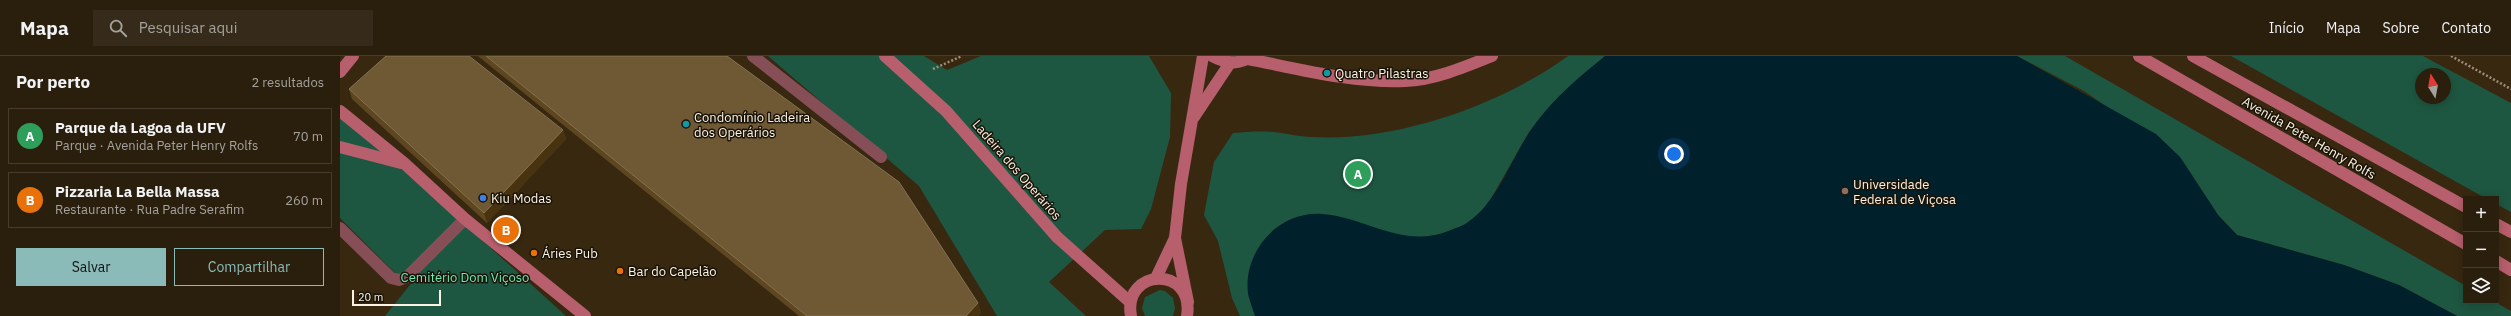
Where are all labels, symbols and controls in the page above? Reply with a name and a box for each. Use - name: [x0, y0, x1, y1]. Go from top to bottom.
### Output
- search box: [93, 10, 373, 46]
- text: Mapa: [20, 16, 69, 40]
- icon: search: [107, 17, 129, 39]
- text: Pesquisar aqui: [139, 18, 237, 37]
- text: Início: [2269, 19, 2304, 37]
- text: Mapa: [2326, 19, 2361, 37]
- text: Sobre: [2383, 19, 2419, 37]
- text: Contato: [2441, 19, 2491, 37]
- place label: Quatro Pilastras: [1335, 65, 1429, 82]
- marker: Quatro Pilastras: [1322, 68, 1332, 78]
- north arrow: [2415, 68, 2451, 104]
- text: Por perto: [16, 71, 90, 93]
- text: 2 resultados: [251, 74, 324, 91]
- street label: Avenida Peter Henry Rolfs: [2239, 93, 2379, 183]
- place label: Condomínio Ladeira dos Operários: [694, 109, 810, 141]
- street label: Ladeira dos Operários: [969, 116, 1065, 224]
- text: Parque da Lagoa da UFV: [55, 118, 226, 137]
- marker: Condomínio Ladeira dos Operários: [681, 119, 691, 129]
- text: A: [26, 128, 34, 145]
- text: 70 m: [293, 128, 323, 145]
- text: Parque · Avenida Peter Henry Rolfs: [55, 137, 258, 154]
- your location: [1664, 144, 1684, 164]
- pin: A: [1345, 159, 1371, 189]
- place label: Universidade Federal de Viçosa: [1853, 176, 1956, 208]
- text: Pizzaria La Bella Massa: [55, 182, 220, 201]
- marker: Universidade Federal de Viçosa: [1840, 186, 1850, 196]
- place label: Kiu Modas: [491, 190, 552, 207]
- text: B: [26, 192, 34, 209]
- text: 260 m: [285, 192, 323, 209]
- marker: Kiu Modas: [478, 193, 488, 203]
- map controls: [2463, 196, 2499, 304]
- button: +: [2463, 196, 2499, 232]
- text: Restaurante · Rua Padre Serafim: [55, 201, 244, 218]
- pin: B: [493, 215, 519, 245]
- button: −: [2463, 232, 2499, 268]
- place label: Áries Pub: [542, 245, 598, 262]
- button: Salvar: [16, 248, 166, 286]
- button: Compartilhar: [174, 248, 324, 286]
- marker: Áries Pub: [529, 248, 539, 258]
- place label: Bar do Capelão: [628, 263, 717, 280]
- marker: Bar do Capelão: [615, 266, 625, 276]
- button: layers: [2463, 268, 2499, 304]
- park label: Cemitério Dom Viçoso: [401, 269, 529, 286]
- scale bar: [352, 288, 441, 307]
- text: 20 m: [358, 290, 383, 304]

